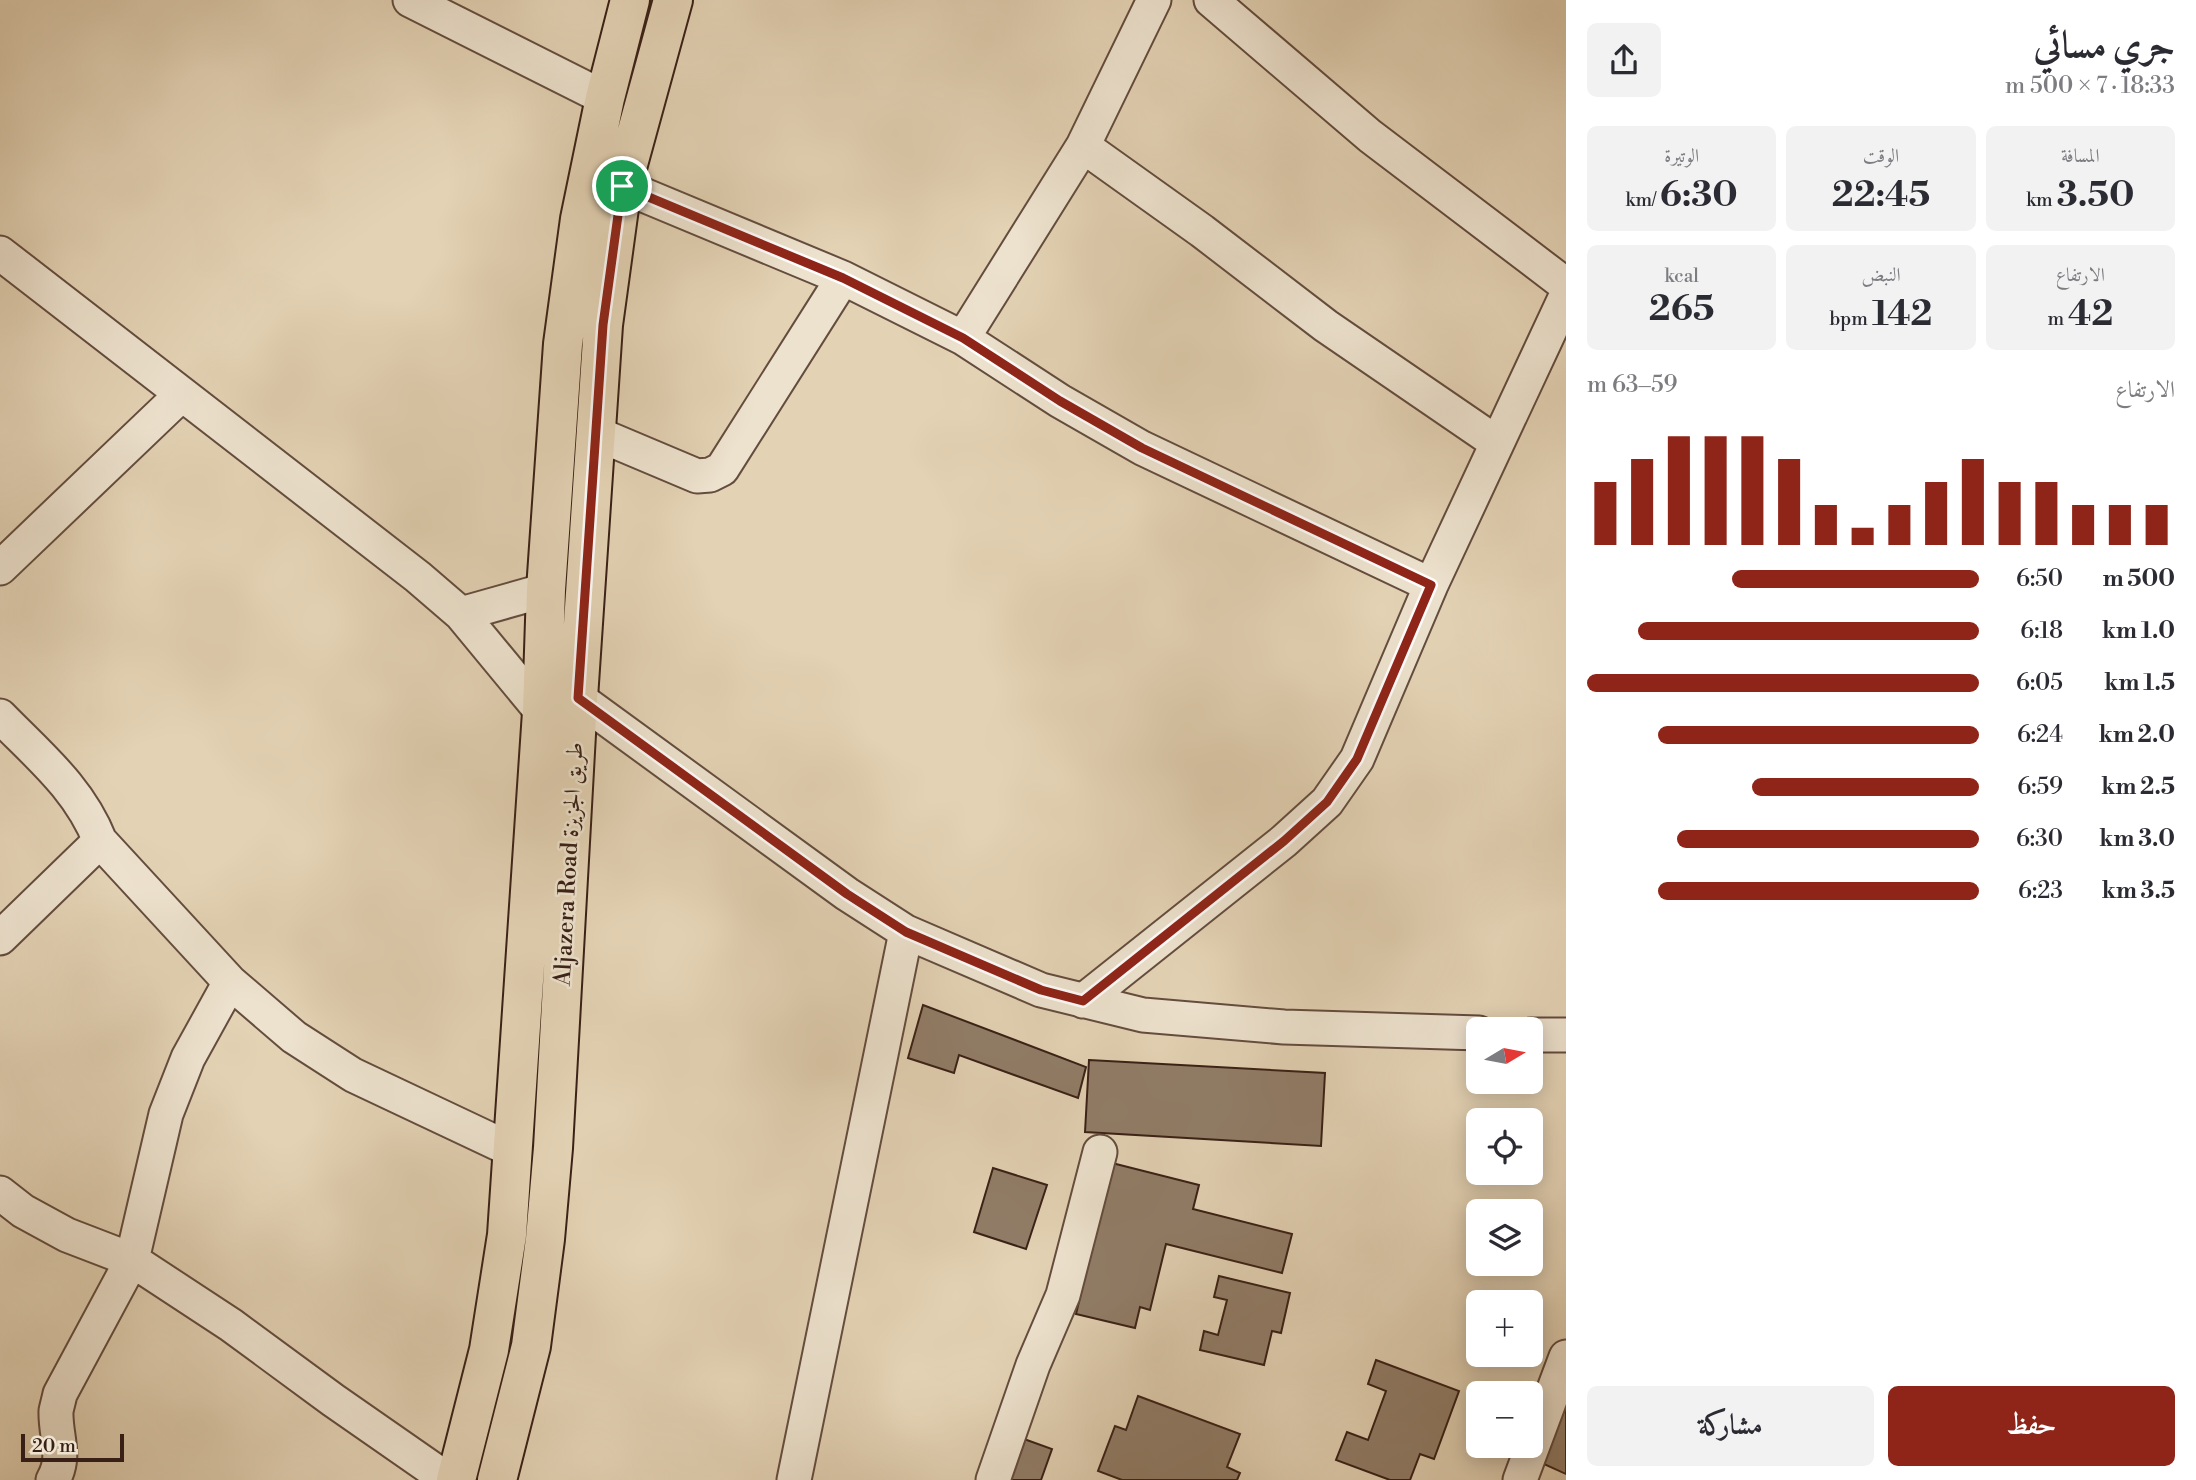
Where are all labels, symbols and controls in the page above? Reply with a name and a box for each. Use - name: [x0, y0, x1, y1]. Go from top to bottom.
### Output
- text: جري مسائي: [2034, 22, 2175, 69]
- button: share: [1587, 23, 1661, 97]
- text: 18:33 · 7 × 500 m: [2005, 72, 2175, 100]
- text: الوتيرة: [1664, 144, 1699, 168]
- text: الوقت: [1863, 144, 1899, 168]
- text: المسافة: [2061, 144, 2100, 168]
- pin: [592, 156, 652, 216]
- icon: arrive: [603, 167, 641, 205]
- text: 6:30: [1660, 174, 1738, 217]
- text: 22:45: [1832, 174, 1930, 217]
- text: 3.50: [2057, 174, 2134, 217]
- text: /km: [1626, 188, 1660, 212]
- text: km: [2026, 188, 2057, 212]
- text: النبض: [1861, 263, 1901, 287]
- text: الارتفاع: [2056, 263, 2105, 287]
- text: kcal: [1664, 264, 1699, 288]
- text: 265: [1649, 288, 1715, 331]
- text: 142: [1872, 293, 1933, 336]
- text: 42: [2068, 293, 2113, 336]
- text: bpm: [1830, 307, 1872, 331]
- text: m: [2047, 307, 2068, 331]
- text: 59–63 m: [1587, 371, 1678, 399]
- text: الارتفاع: [2115, 376, 2175, 404]
- text: 6:50: [2016, 565, 2063, 593]
- text: 500 m: [2103, 565, 2175, 593]
- text: 6:18: [2020, 617, 2063, 645]
- text: 1.0 km: [2102, 617, 2175, 645]
- text: 6:05: [2016, 669, 2063, 697]
- text: 1.5 km: [2104, 669, 2175, 697]
- text: 6:24: [2017, 721, 2063, 749]
- text: 2.0 km: [2099, 721, 2175, 749]
- street label: Aljazera Road طريق الجزيزة: [549, 741, 589, 988]
- text: 6:59: [2017, 773, 2063, 801]
- text: 2.5 km: [2101, 773, 2175, 801]
- text: 6:30: [2016, 825, 2063, 853]
- text: 3.0 km: [2099, 825, 2175, 853]
- text: 6:23: [2018, 877, 2063, 905]
- text: 3.5 km: [2102, 877, 2175, 905]
- north arrow: [1466, 1017, 1544, 1094]
- map controls: [1466, 1017, 1543, 1458]
- button: locate: [1466, 1108, 1543, 1185]
- button: layers: [1466, 1199, 1543, 1276]
- button: +: [1466, 1290, 1543, 1367]
- button: −: [1466, 1381, 1543, 1458]
- button: مشاركة: [1587, 1386, 1874, 1466]
- button: حفظ: [1888, 1386, 2175, 1466]
- scale bar: [21, 1431, 124, 1463]
- text: 20 m: [32, 1434, 76, 1458]

